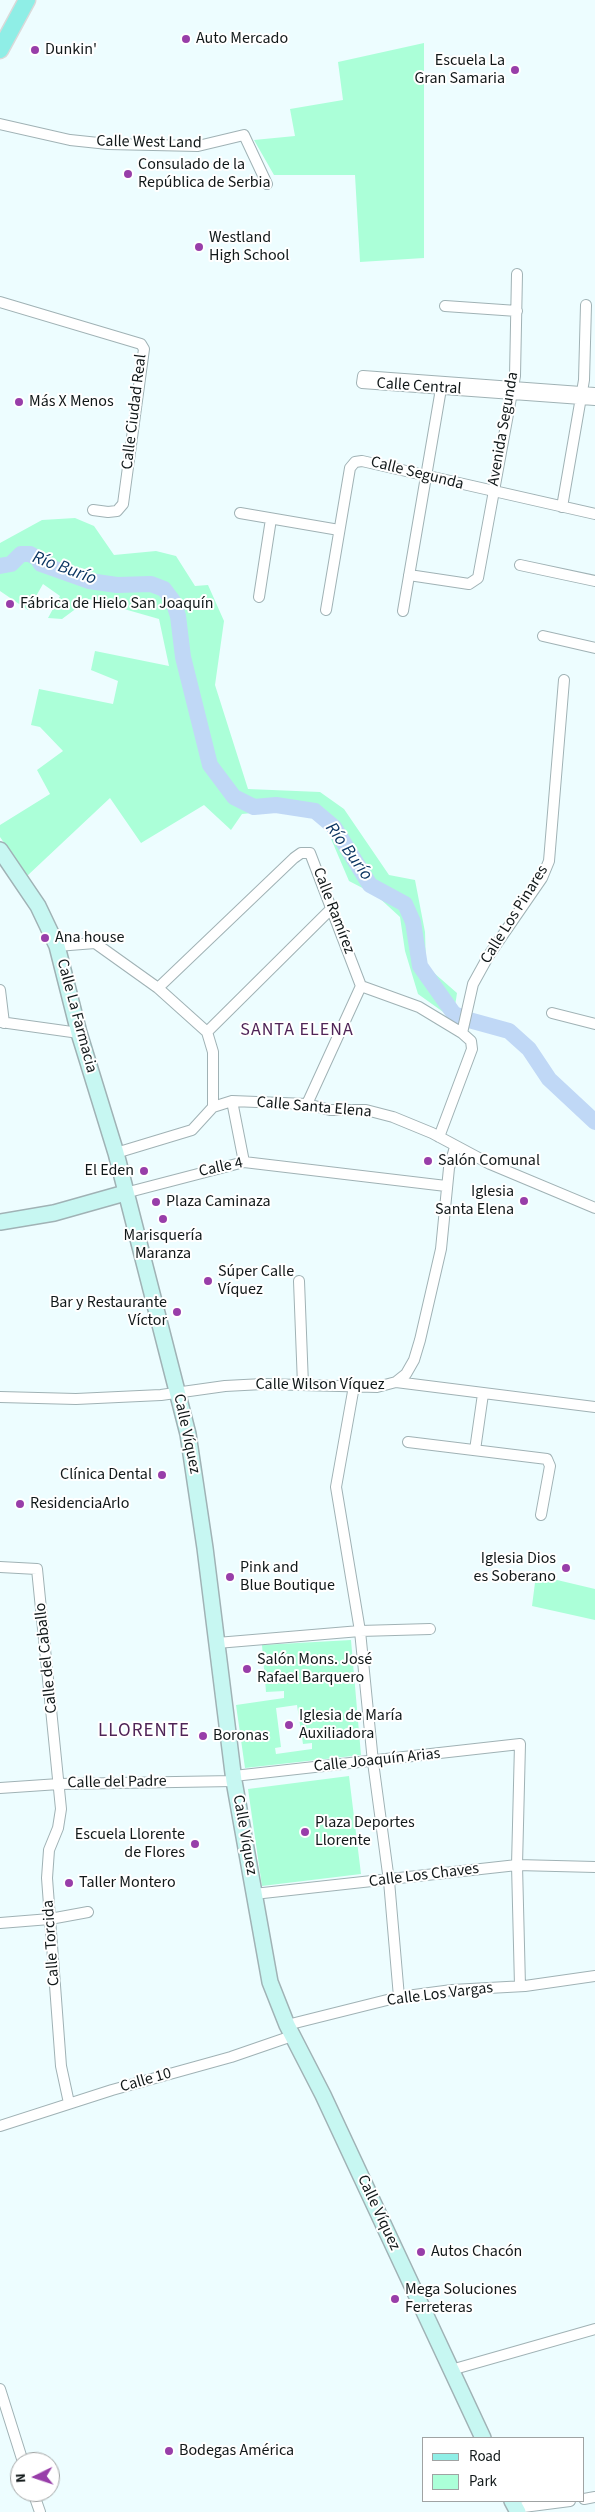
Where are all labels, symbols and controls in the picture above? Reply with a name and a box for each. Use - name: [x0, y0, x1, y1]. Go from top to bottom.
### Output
- place label: Auto Mercado: [196, 29, 288, 49]
- marker: Auto Mercado: [180, 33, 192, 45]
- place label: Dunkin': [45, 40, 97, 60]
- marker: Dunkin': [29, 44, 41, 56]
- place label: Escuela La Gran Samaria: [414, 51, 505, 89]
- marker: Escuela La Gran Samaria: [509, 64, 521, 76]
- street label: Calle West Land: [96, 132, 202, 154]
- place label: Consulado de la República de Serbia: [138, 155, 271, 193]
- marker: Consulado de la República de Serbia: [122, 168, 134, 180]
- place label: Westland High School: [209, 228, 289, 266]
- marker: Westland High School: [193, 241, 205, 253]
- street label: Calle Ciudad Real: [118, 353, 152, 471]
- street label: Avenida Segunda: [485, 370, 523, 488]
- street label: Calle Central: [376, 374, 462, 400]
- place label: Más X Menos: [29, 392, 114, 412]
- marker: Más X Menos: [13, 396, 25, 408]
- street label: Calle Segunda: [368, 453, 466, 495]
- water label: Río Burío: [29, 547, 99, 591]
- place label: Fábrica de Hielo San Joaquín: [20, 594, 213, 614]
- marker: Fábrica de Hielo San Joaquín: [4, 598, 16, 610]
- water label: Río Burío: [320, 819, 376, 885]
- street label: Calle Los Pinares: [477, 862, 553, 968]
- street label: Calle Ramírez: [308, 865, 358, 957]
- place label: Ana house: [55, 928, 124, 948]
- marker: Ana house: [39, 932, 51, 944]
- street label: Calle La Farmacia: [52, 957, 100, 1075]
- district label: SANTA ELENA: [239, 1020, 355, 1042]
- street label: Calle Santa Elena: [256, 1093, 372, 1123]
- place label: Salón Comunal: [438, 1151, 540, 1171]
- street label: Calle 4: [197, 1154, 245, 1182]
- marker: Salón Comunal: [422, 1155, 434, 1167]
- place label: El Eden: [84, 1161, 134, 1181]
- marker: El Eden: [138, 1165, 150, 1177]
- place label: Iglesia Santa Elena: [435, 1182, 514, 1220]
- place label: Plaza Caminaza: [166, 1192, 271, 1212]
- marker: Iglesia Santa Elena: [518, 1195, 530, 1207]
- marker: Plaza Caminaza: [150, 1196, 162, 1208]
- marker: Marisquería Maranza: [157, 1213, 169, 1225]
- place label: Marisquería Maranza: [124, 1226, 202, 1264]
- place label: Súper Calle Víquez: [218, 1262, 294, 1300]
- marker: Súper Calle Víquez: [202, 1275, 214, 1287]
- place label: Bar y Restaurante Víctor: [50, 1293, 167, 1331]
- marker: Bar y Restaurante Víctor: [171, 1306, 183, 1318]
- street label: Calle Wilson Víquez: [255, 1375, 385, 1395]
- street label: Calle Víquez: [168, 1392, 204, 1476]
- place label: Clínica Dental: [60, 1465, 152, 1485]
- marker: Clínica Dental: [156, 1469, 168, 1481]
- place label: ResidenciaArlo: [30, 1494, 129, 1514]
- marker: ResidenciaArlo: [14, 1498, 26, 1510]
- place label: Iglesia Dios es Soberano: [473, 1549, 556, 1587]
- place label: Pink and Blue Boutique: [240, 1558, 335, 1596]
- marker: Iglesia Dios es Soberano: [560, 1562, 572, 1574]
- marker: Pink and Blue Boutique: [224, 1571, 236, 1583]
- street label: Calle del Caballo: [32, 1602, 62, 1714]
- place label: Salón Mons. José Rafael Barquero: [257, 1650, 372, 1688]
- marker: Salón Mons. José Rafael Barquero: [241, 1663, 253, 1675]
- place label: Iglesia de María Auxiliadora: [299, 1706, 402, 1744]
- marker: Iglesia de María Auxiliadora: [283, 1719, 295, 1731]
- district label: LLORENTE: [97, 1721, 191, 1743]
- place label: Boronas: [213, 1726, 269, 1746]
- marker: Boronas: [197, 1730, 209, 1742]
- street label: Calle Joaquín Arias: [313, 1745, 441, 1777]
- street label: Calle del Padre: [67, 1773, 167, 1793]
- street label: Calle Víquez: [227, 1793, 261, 1877]
- place label: Plaza Deportes Llorente: [315, 1813, 415, 1851]
- place label: Escuela Llorente de Flores: [75, 1825, 185, 1863]
- marker: Plaza Deportes Llorente: [299, 1826, 311, 1838]
- marker: Escuela Llorente de Flores: [189, 1838, 201, 1850]
- street label: Calle Los Chaves: [368, 1860, 480, 1892]
- place label: Taller Montero: [79, 1873, 176, 1893]
- marker: Taller Montero: [63, 1877, 75, 1889]
- street label: Calle Torcida: [39, 1899, 65, 1987]
- street label: Calle Los Vargas: [386, 1979, 494, 2011]
- street label: Calle 10: [118, 2065, 174, 2097]
- street label: Calle Víquez: [352, 2172, 404, 2254]
- place label: Autos Chacón: [431, 2242, 522, 2262]
- marker: Autos Chacón: [415, 2246, 427, 2258]
- place label: Mega Soluciones Ferreteras: [405, 2280, 517, 2318]
- marker: Mega Soluciones Ferreteras: [389, 2293, 401, 2305]
- legend: [422, 2437, 585, 2502]
- place label: Bodegas América: [179, 2441, 294, 2461]
- marker: Bodegas América: [163, 2445, 175, 2457]
- text: Road: [469, 2446, 501, 2467]
- north arrow: [10, 2452, 60, 2502]
- text: Park: [469, 2471, 497, 2492]
- text: N: [11, 2473, 31, 2483]

